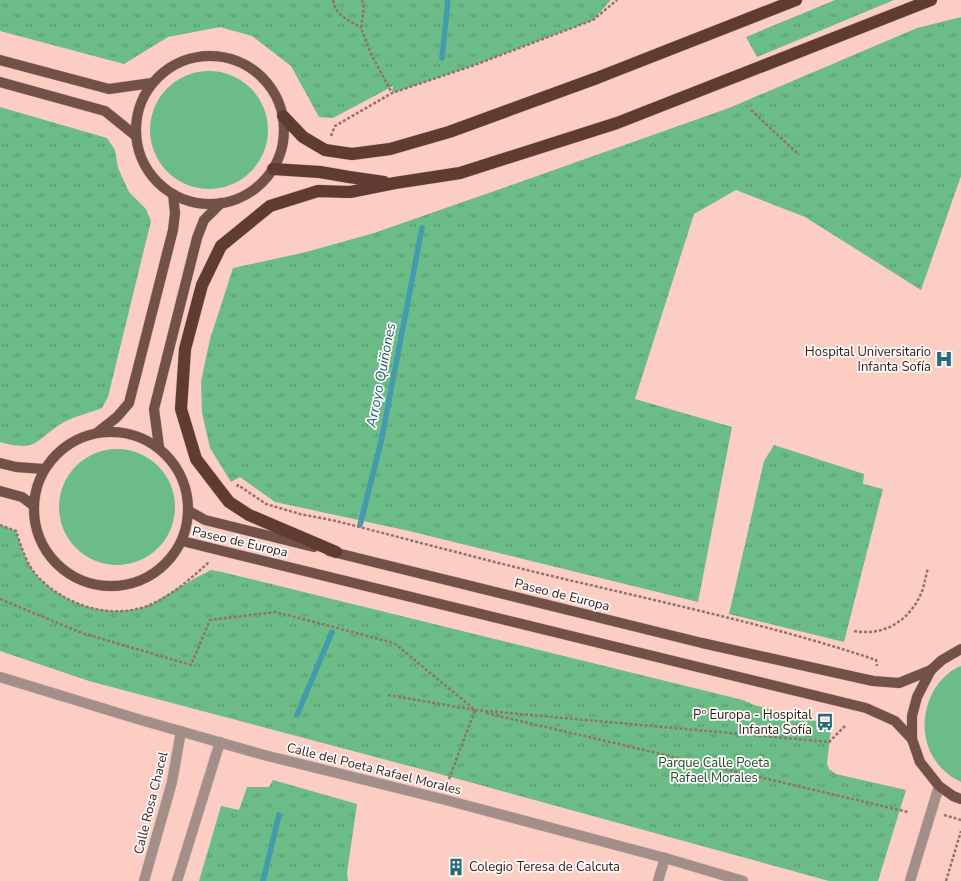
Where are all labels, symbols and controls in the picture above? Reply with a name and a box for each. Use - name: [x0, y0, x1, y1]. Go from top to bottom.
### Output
- water label: Arroyo Quiñones: [361, 321, 400, 430]
- place label: Hospital Universitario Infanta Sofía: [805, 343, 931, 376]
- hospital icon: Hospital Universitario Infanta Sofía: [934, 349, 954, 369]
- street label: Paseo de Europa: [190, 522, 290, 562]
- street label: Paseo de Europa: [513, 574, 611, 616]
- place label: Pº Europa - Hospital Infanta Sofía: [693, 706, 812, 739]
- bus stop icon: Pº Europa - Hospital Infanta Sofía: [815, 712, 835, 732]
- street label: Calle del Poeta Rafael Morales: [285, 739, 463, 799]
- street label: Calle Rosa Chacel: [130, 750, 172, 856]
- park label: Parque Calle Poeta Rafael Morales: [658, 754, 770, 787]
- building icon: Colegio Teresa de Calcuta: [446, 857, 466, 877]
- place label: Colegio Teresa de Calcuta: [469, 858, 620, 876]

